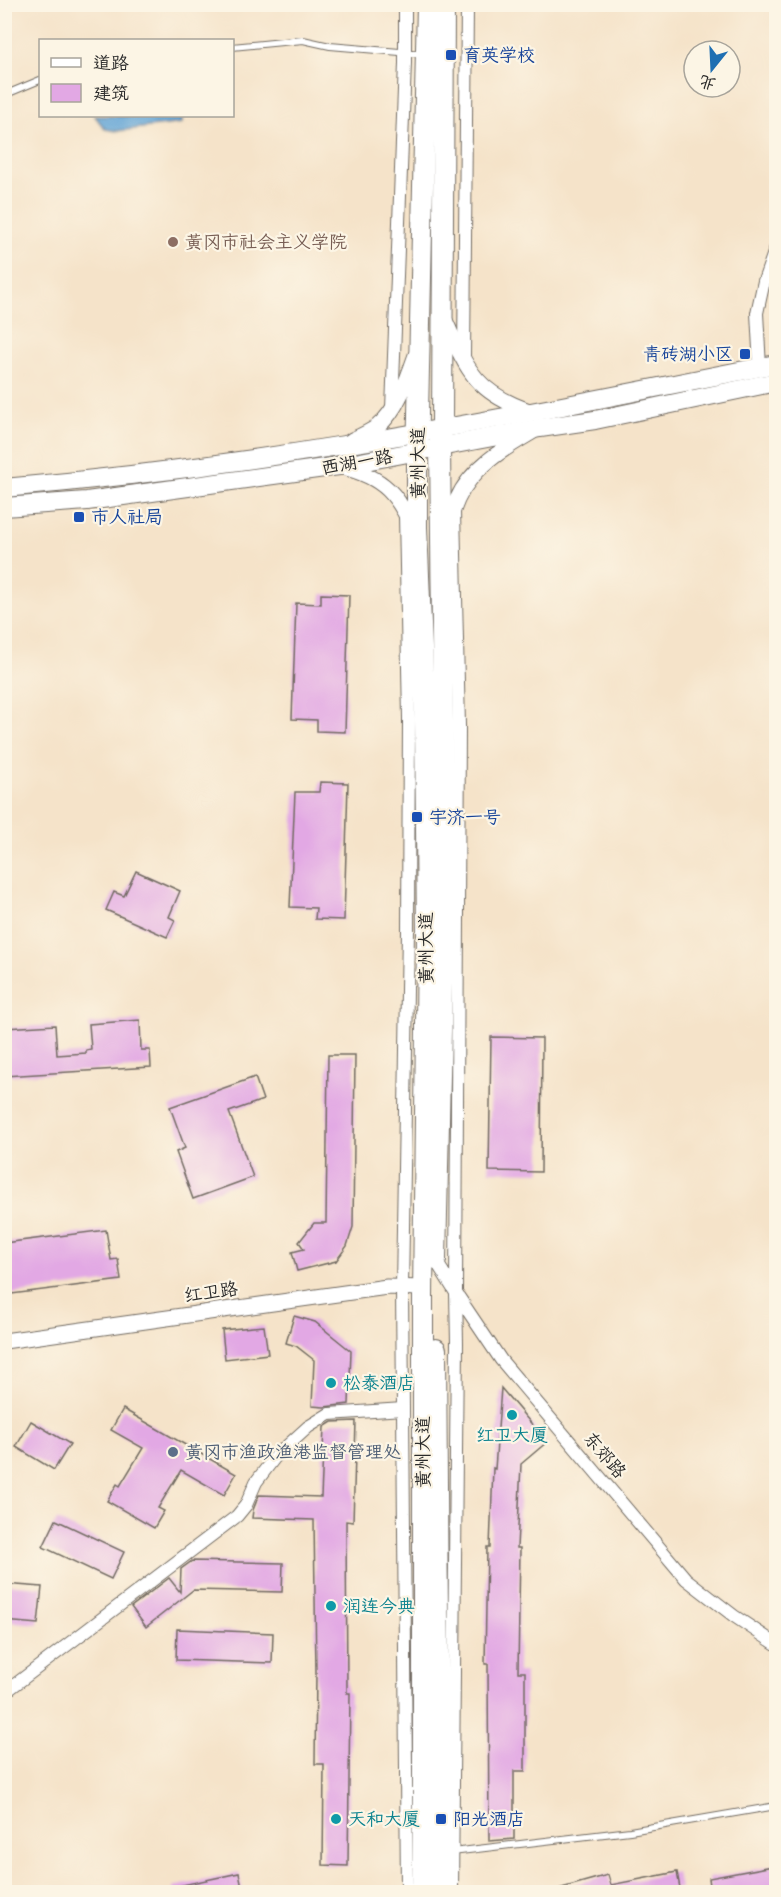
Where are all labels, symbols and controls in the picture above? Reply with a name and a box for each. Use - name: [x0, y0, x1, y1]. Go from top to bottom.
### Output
- legend: [39, 39, 234, 117]
- north arrow: [682, 39, 742, 99]
- place label: 育英学校: [463, 46, 535, 68]
- marker: 育英学校: [444, 48, 458, 62]
- text: 道路: [93, 54, 129, 76]
- text: 北: [698, 68, 719, 92]
- text: 建筑: [93, 84, 129, 106]
- place label: 黄冈市社会主义学院: [185, 233, 347, 255]
- marker: 黄冈市社会主义学院: [166, 235, 180, 249]
- place label: 青砖湖小区: [643, 345, 733, 367]
- marker: 青砖湖小区: [738, 347, 752, 361]
- street label: 黄州大道: [409, 427, 431, 499]
- street label: 西湖一路: [320, 447, 395, 481]
- place label: 市人社局: [91, 508, 163, 530]
- marker: 市人社局: [72, 510, 86, 524]
- place label: 宇济一号: [429, 808, 501, 830]
- marker: 宇济一号: [410, 810, 424, 824]
- street label: 黄州大道: [417, 912, 439, 984]
- street label: 红卫路: [183, 1279, 240, 1309]
- place label: 松泰酒店: [343, 1374, 415, 1396]
- marker: 松泰酒店: [324, 1376, 338, 1390]
- marker: 红卫大厦: [505, 1408, 519, 1422]
- street label: 黄州大道: [414, 1416, 436, 1488]
- place label: 红卫大厦: [476, 1426, 548, 1448]
- street label: 东郊路: [578, 1429, 629, 1484]
- place label: 黄冈市渔政渔港监督管理处: [185, 1443, 401, 1465]
- marker: 黄冈市渔政渔港监督管理处: [166, 1445, 180, 1459]
- place label: 润连今典: [343, 1597, 415, 1619]
- marker: 润连今典: [324, 1599, 338, 1613]
- place label: 天和大厦: [348, 1810, 420, 1832]
- place label: 阳光酒店: [453, 1810, 525, 1832]
- marker: 天和大厦: [329, 1812, 343, 1826]
- marker: 阳光酒店: [434, 1812, 448, 1826]

